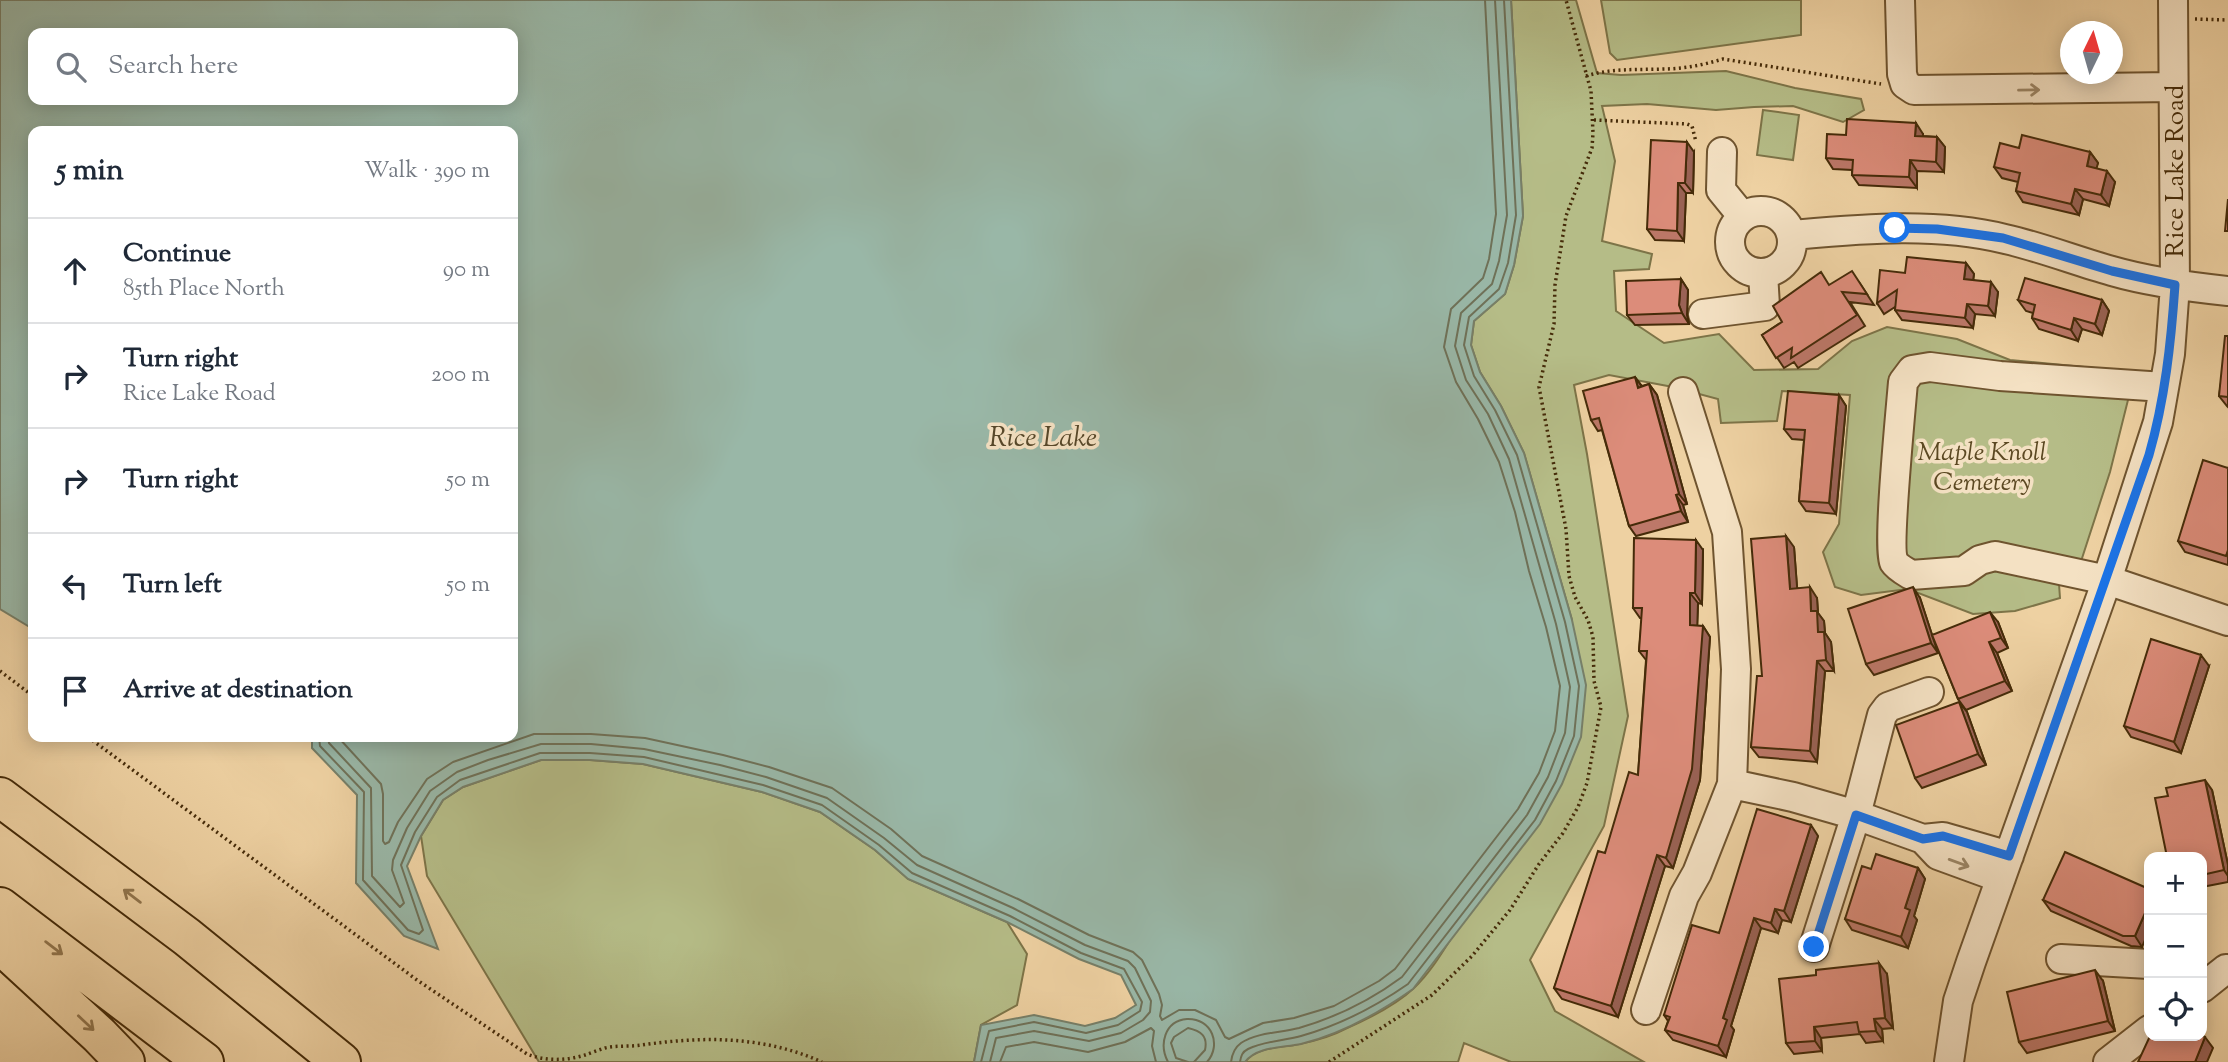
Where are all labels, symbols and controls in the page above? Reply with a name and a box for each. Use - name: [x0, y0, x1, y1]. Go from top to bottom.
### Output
- north arrow: [2060, 21, 2123, 84]
- search box: [28, 28, 518, 105]
- icon: search: [52, 48, 90, 86]
- text: Search here: [108, 48, 238, 85]
- one-way arrow: [2017, 83, 2040, 96]
- street label: Rice Lake Road: [2158, 84, 2195, 257]
- text: 5 min: [56, 150, 124, 193]
- text: Walk · 390 m: [364, 155, 490, 188]
- route start: [1879, 212, 1910, 243]
- text: Continue: [123, 236, 231, 273]
- icon: ahead: [56, 252, 94, 290]
- text: 90 m: [443, 254, 490, 287]
- text: 85th Place North: [123, 273, 285, 306]
- text: Turn right: [123, 341, 238, 378]
- icon: right: [56, 357, 94, 395]
- text: 200 m: [431, 359, 490, 392]
- text: Rice Lake Road: [123, 378, 276, 411]
- water label: Rice Lake: [989, 419, 1097, 459]
- park label: Maple Knoll Cemetery: [1917, 435, 2047, 502]
- icon: right: [56, 462, 94, 500]
- text: Turn right: [123, 462, 238, 499]
- text: 50 m: [446, 464, 490, 497]
- icon: left: [56, 567, 94, 605]
- text: Turn left: [123, 567, 222, 604]
- text: 50 m: [446, 569, 490, 602]
- icon: arrive: [56, 672, 94, 710]
- text: Arrive at destination: [123, 672, 353, 709]
- map controls: [2144, 852, 2207, 1041]
- button: +: [2144, 852, 2207, 915]
- one-way arrow: [1948, 857, 1970, 870]
- one-way arrow: [123, 888, 142, 903]
- button: −: [2144, 915, 2207, 978]
- route end: [1798, 931, 1829, 962]
- one-way arrow: [45, 941, 63, 956]
- button: locate: [2144, 978, 2207, 1041]
- one-way arrow: [77, 1015, 94, 1032]

